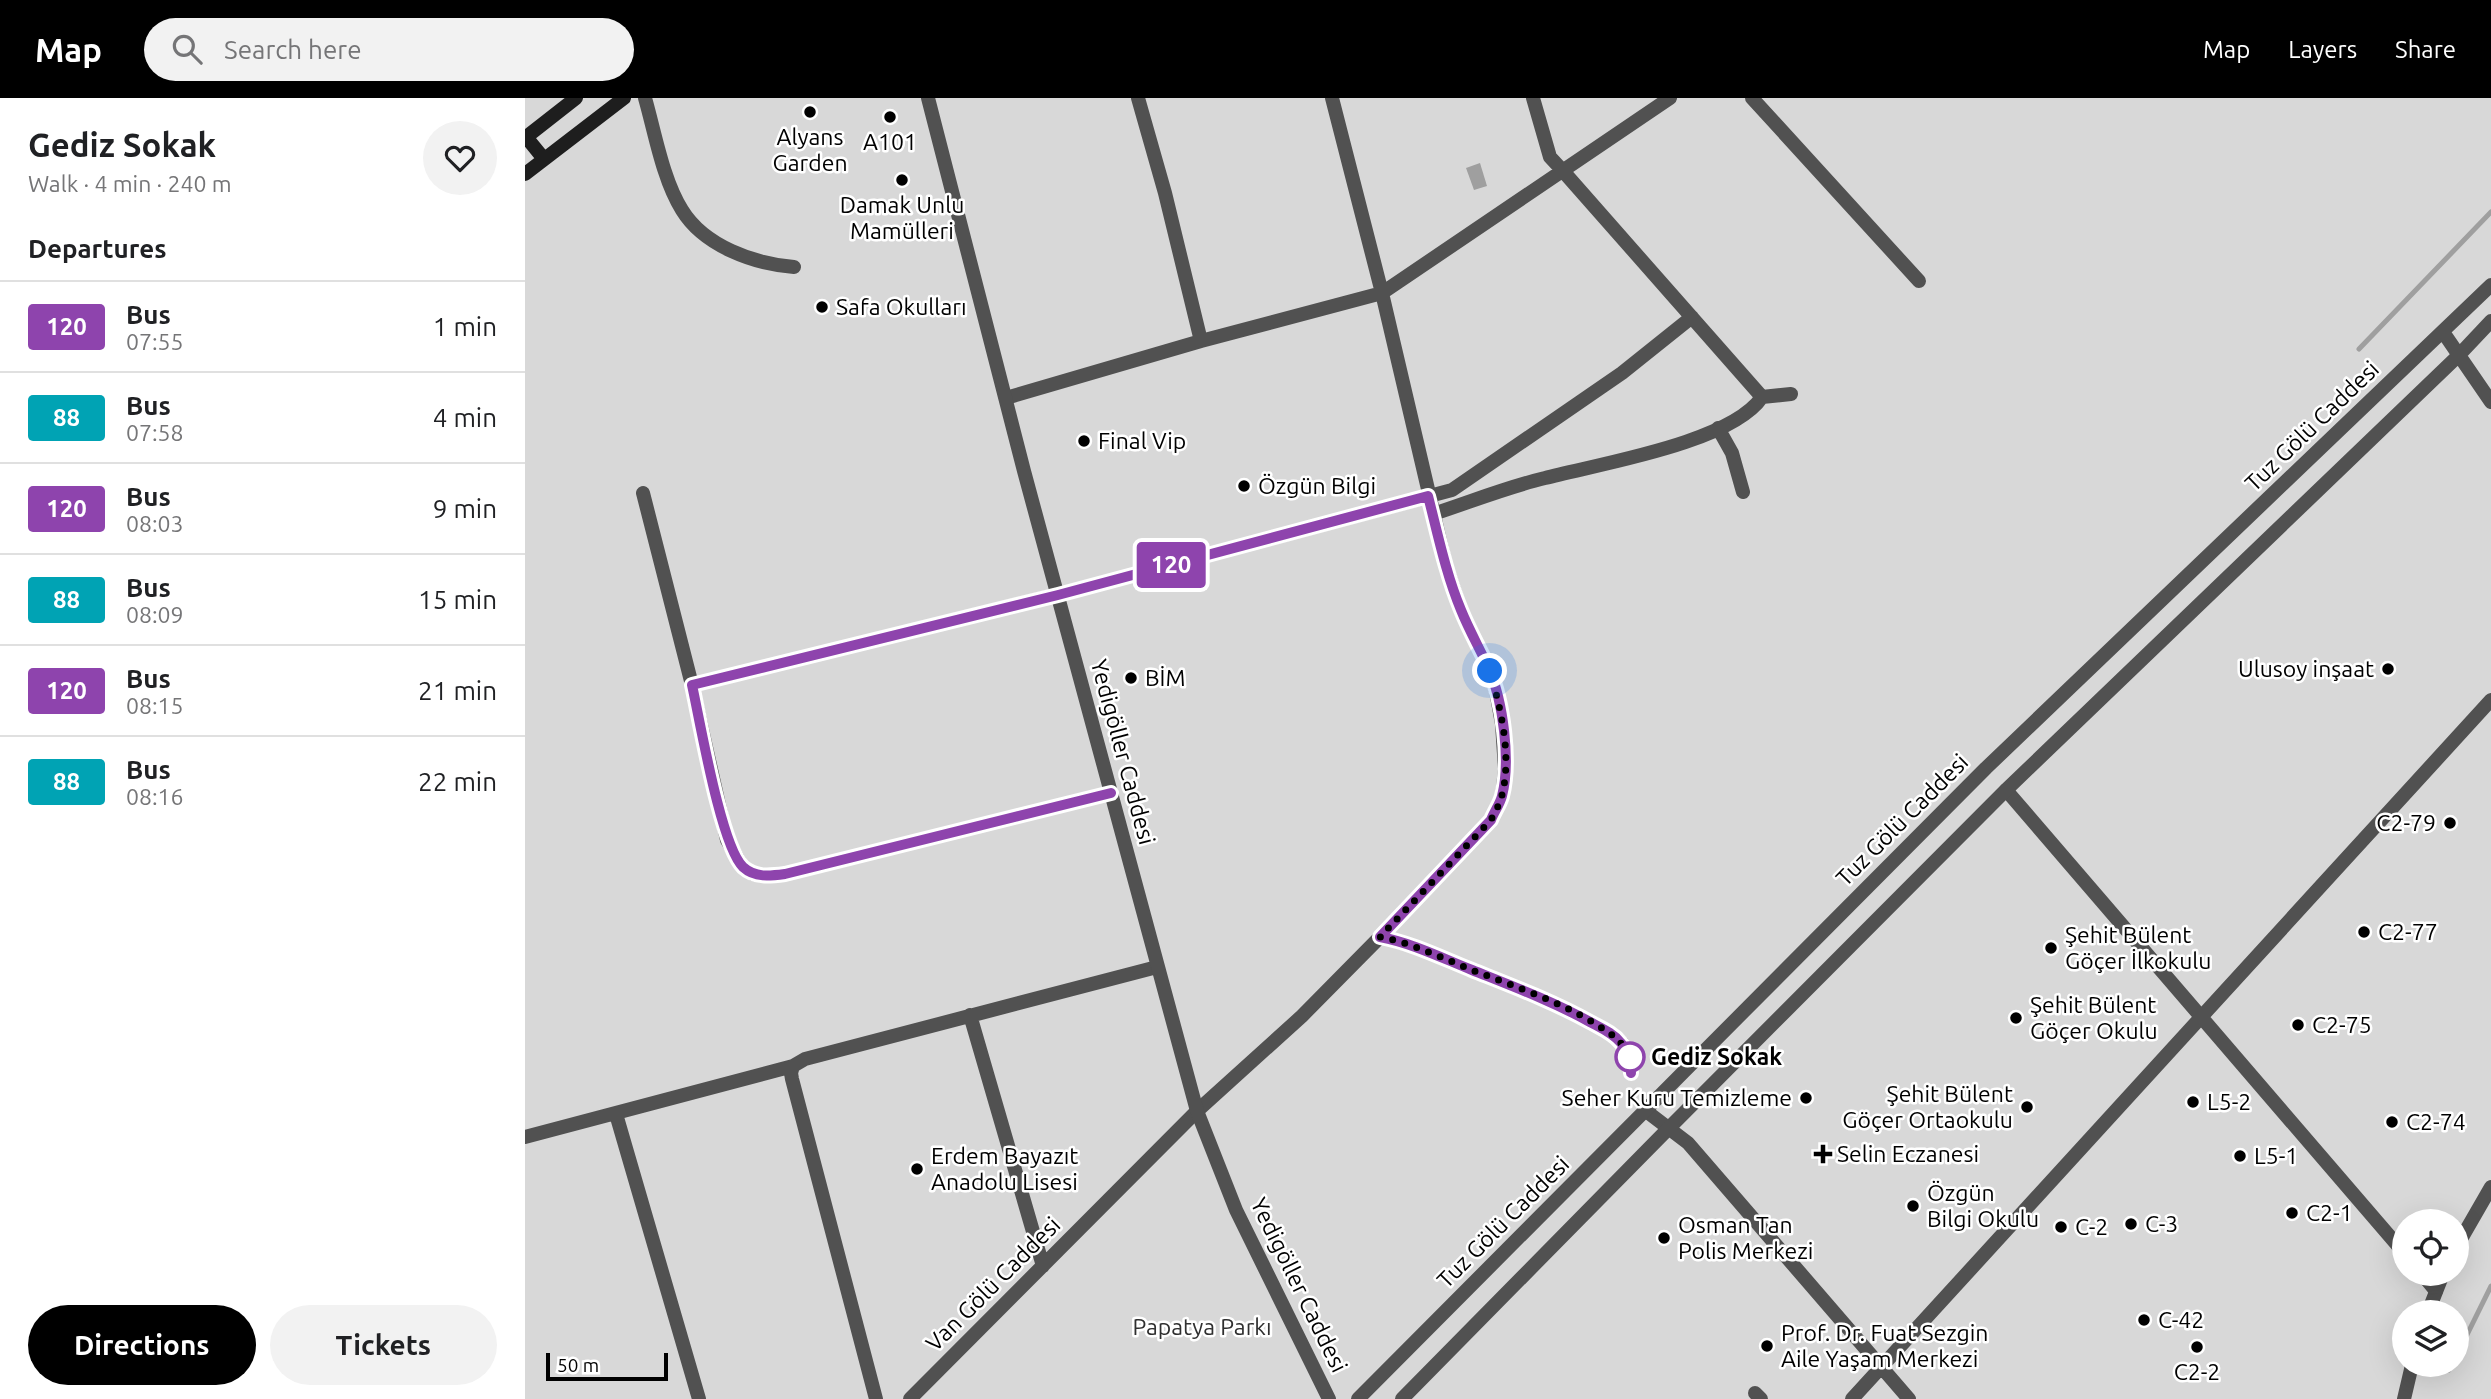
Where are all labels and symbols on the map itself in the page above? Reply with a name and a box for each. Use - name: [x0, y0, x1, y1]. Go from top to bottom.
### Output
- marker: Alyans Garden: [802, 104, 818, 120]
- marker: A101: [882, 109, 898, 125]
- place label: Alyans Garden: [772, 124, 848, 175]
- place label: A101: [863, 129, 917, 154]
- marker: Damak Unlu Mamülleri: [894, 172, 910, 188]
- place label: Damak Unlu Mamülleri: [840, 192, 964, 243]
- place label: Safa Okulları: [836, 294, 967, 319]
- marker: Safa Okulları: [814, 299, 830, 315]
- street label: Tuz Gölü Caddesi: [2240, 356, 2383, 496]
- place label: Final Vip: [1098, 428, 1186, 453]
- marker: Final Vip: [1076, 433, 1092, 449]
- place label: Özgün Bilgi: [1258, 473, 1376, 498]
- marker: Özgün Bilgi: [1236, 478, 1252, 494]
- line badge: 120: [1131, 542, 1211, 588]
- your location: [1472, 653, 1507, 688]
- place label: Ulusoy inşaat: [2238, 656, 2374, 681]
- street label: Yedigöller Caddesi: [1087, 657, 1160, 847]
- marker: Ulusoy inşaat: [2380, 661, 2396, 677]
- place label: BİM: [1145, 665, 1185, 690]
- marker: BİM: [1123, 670, 1139, 686]
- street label: Tuz Gölü Caddesi: [1831, 749, 1972, 890]
- place label: C2-79: [2376, 810, 2436, 835]
- marker: C2-79: [2442, 815, 2458, 831]
- place label: C2-77: [2378, 919, 2438, 944]
- place label: Şehit Bülent Göçer İlkokulu: [2065, 922, 2211, 973]
- marker: C2-77: [2356, 924, 2372, 940]
- marker: Şehit Bülent Göçer İlkokulu: [2043, 940, 2059, 956]
- place label: Şehit Bülent Göçer Okulu: [2030, 992, 2158, 1043]
- marker: Şehit Bülent Göçer Okulu: [2008, 1010, 2024, 1026]
- place label: C2-75: [2312, 1012, 2372, 1037]
- marker: C2-75: [2290, 1017, 2306, 1033]
- marker: Gediz Sokak: [1615, 1042, 1645, 1072]
- place label: Gediz Sokak: [1651, 1044, 1782, 1069]
- place label: Şehit Bülent Göçer Ortaokulu: [1842, 1081, 2013, 1132]
- place label: Seher Kuru Temizleme: [1562, 1085, 1792, 1110]
- place label: L5-2: [2207, 1089, 2251, 1114]
- marker: Seher Kuru Temizleme: [1798, 1090, 1814, 1106]
- marker: L5-2: [2185, 1094, 2201, 1110]
- marker: Şehit Bülent Göçer Ortaokulu: [2019, 1099, 2035, 1115]
- place label: C2-74: [2406, 1109, 2466, 1134]
- marker: C2-74: [2384, 1114, 2400, 1130]
- place label: Selin Eczanesi: [1837, 1141, 1979, 1166]
- place label: Erdem Bayazıt Anadolu Lisesi: [931, 1143, 1078, 1194]
- place label: L5-1: [2254, 1143, 2298, 1168]
- marker: Selin Eczanesi: [1815, 1146, 1831, 1162]
- marker: L5-1: [2232, 1148, 2248, 1164]
- street label: Tuz Gölü Caddesi: [1432, 1151, 1573, 1292]
- marker: Erdem Bayazıt Anadolu Lisesi: [909, 1161, 925, 1177]
- place label: Özgün Bilgi Okulu: [1927, 1180, 2039, 1231]
- street label: Yedigöller Caddesi: [1246, 1194, 1352, 1376]
- marker: Özgün Bilgi Okulu: [1905, 1198, 1921, 1214]
- place label: C2-1: [2306, 1200, 2353, 1225]
- marker: C2-1: [2284, 1205, 2300, 1221]
- place label: C-3: [2145, 1211, 2178, 1236]
- street label: Van Gölü Caddesi: [921, 1212, 1065, 1356]
- place label: Osman Tan Polis Merkezi: [1678, 1212, 1813, 1263]
- place label: C-2: [2075, 1214, 2108, 1239]
- marker: C-3: [2123, 1216, 2139, 1232]
- marker: C-2: [2053, 1219, 2069, 1235]
- marker: Osman Tan Polis Merkezi: [1656, 1230, 1672, 1246]
- place label: C-42: [2158, 1307, 2204, 1332]
- marker: C-42: [2136, 1312, 2152, 1328]
- park label: Papatya Parkı: [1132, 1314, 1272, 1339]
- place label: Prof. Dr. Fuat Sezgin Aile Yaşam Merkezi: [1781, 1320, 1988, 1371]
- marker: Prof. Dr. Fuat Sezgin Aile Yaşam Merkezi: [1759, 1338, 1775, 1354]
- marker: C2-2: [2189, 1339, 2205, 1355]
- scale bar: [546, 1350, 669, 1382]
- place label: C2-2: [2174, 1359, 2220, 1384]

